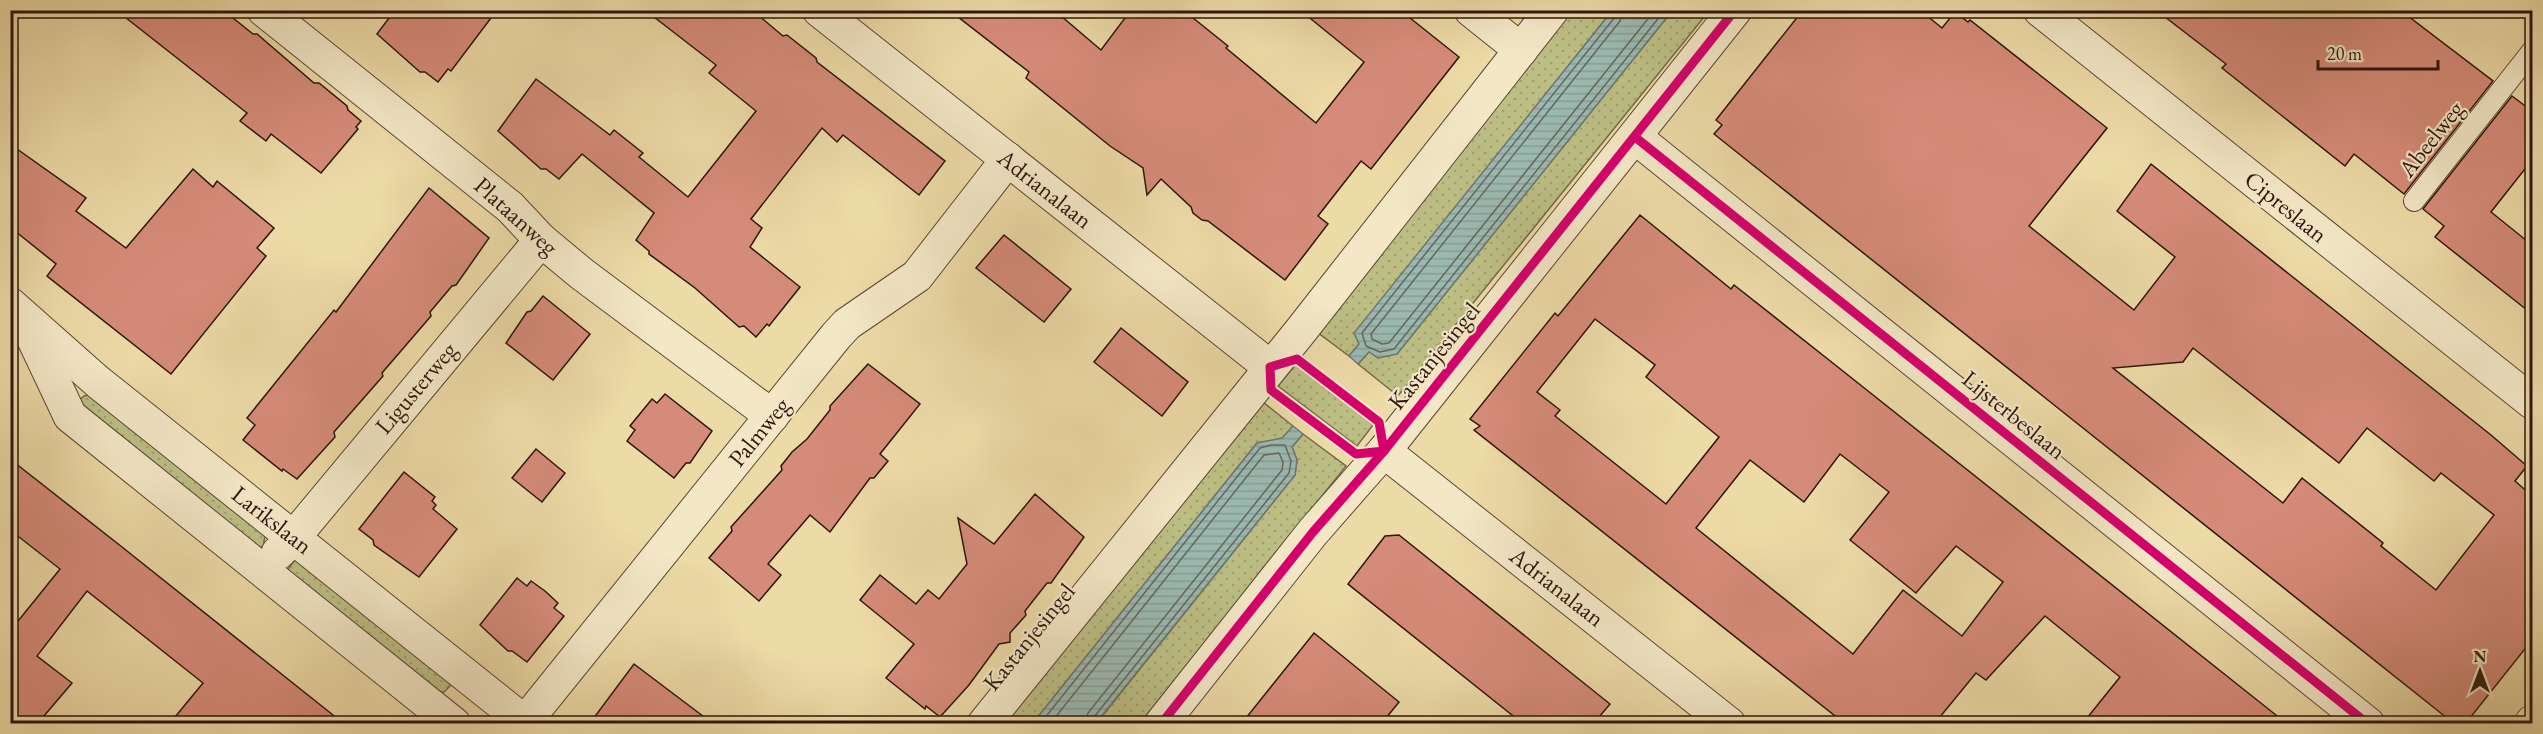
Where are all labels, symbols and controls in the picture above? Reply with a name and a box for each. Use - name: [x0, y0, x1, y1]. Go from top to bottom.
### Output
- scale bar: [2318, 33, 2438, 71]
- text: 20 m: [2327, 42, 2362, 65]
- street label: Abeelweg: [2390, 94, 2471, 184]
- street label: Adrianalaan: [991, 141, 1099, 236]
- street label: Cipreslaan: [2238, 164, 2334, 250]
- street label: Plataanweg: [468, 170, 565, 262]
- street label: Kastanjesingel: [1381, 295, 1487, 416]
- street label: Ligusterweg: [368, 335, 464, 440]
- street label: Lijsterbeslaan: [1956, 363, 2073, 466]
- street label: Palmweg: [721, 390, 797, 473]
- street label: Larikslaan: [226, 478, 319, 561]
- street label: Adrianalaan: [1503, 539, 1611, 634]
- street label: Kastanjesingel: [976, 576, 1082, 697]
- north arrow: [2450, 641, 2510, 701]
- text: N: [2474, 646, 2487, 667]

